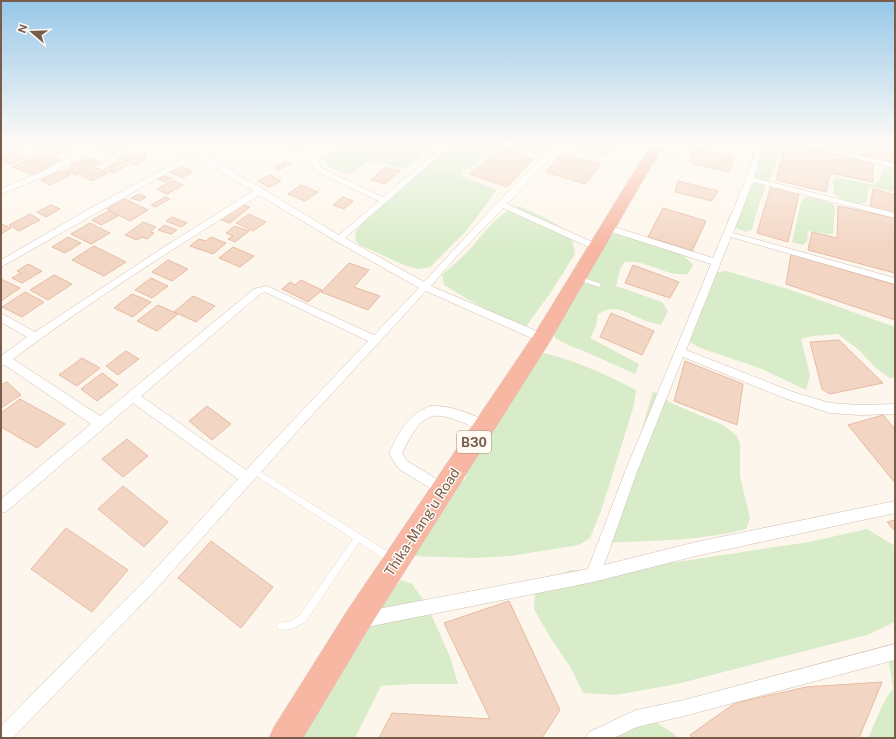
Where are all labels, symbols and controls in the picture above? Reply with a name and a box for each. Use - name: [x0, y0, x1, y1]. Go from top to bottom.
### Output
- north arrow: [12, 12, 52, 52]
- text: N: [15, 23, 30, 35]
- road number: B30: [457, 431, 491, 453]
- street label: Thika-Mang'u Road: [381, 465, 463, 579]

